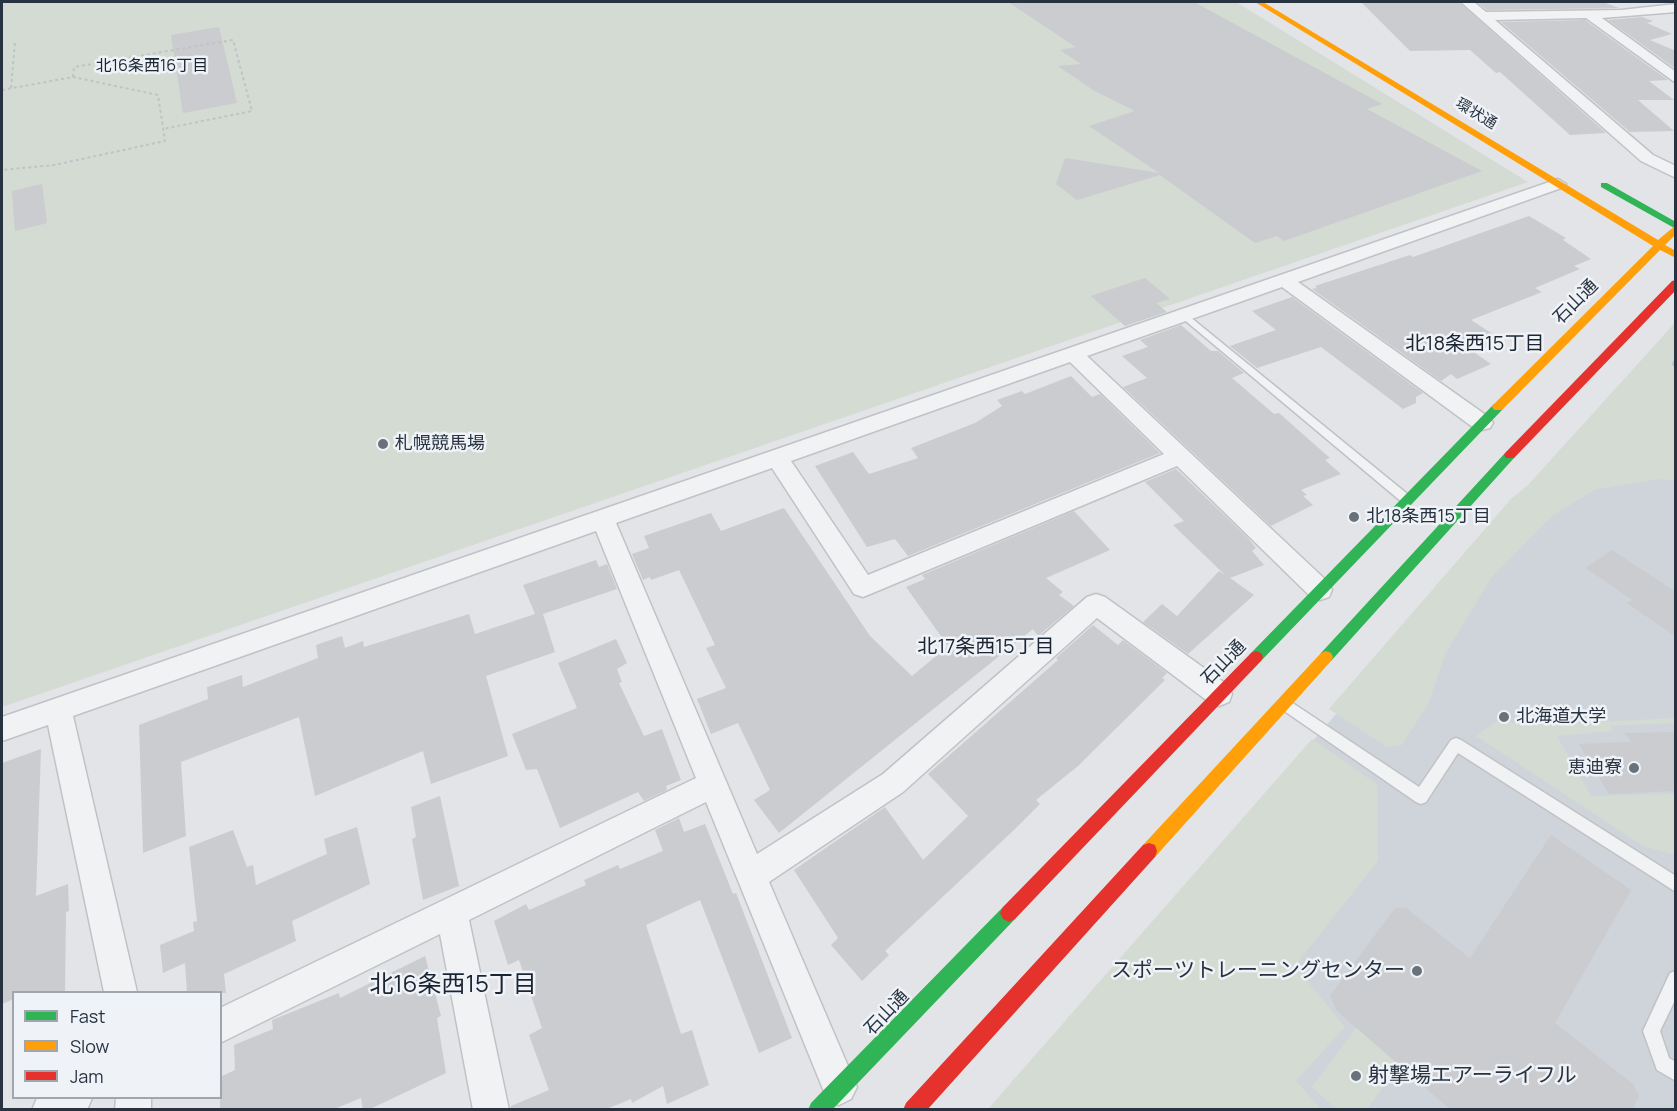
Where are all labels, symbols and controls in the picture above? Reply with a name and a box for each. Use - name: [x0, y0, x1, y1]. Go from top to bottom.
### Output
- district label: 北16条西16丁目: [96, 57, 208, 77]
- street label: 環状通: [1452, 95, 1500, 133]
- street label: 石山通: [1549, 275, 1603, 329]
- district label: 北18条西15丁目: [1406, 332, 1544, 356]
- place label: 札幌競馬場: [395, 433, 485, 455]
- marker: 札幌競馬場: [376, 437, 390, 451]
- place label: 北18条西15丁目: [1366, 506, 1491, 528]
- marker: 北18条西15丁目: [1347, 510, 1361, 524]
- district label: 北17条西15丁目: [917, 635, 1055, 659]
- street label: 石山通: [1197, 636, 1251, 690]
- place label: 北海道大学: [1516, 706, 1606, 728]
- marker: 北海道大学: [1497, 710, 1511, 724]
- place label: 恵迪寮: [1568, 757, 1622, 779]
- marker: 恵迪寮: [1627, 761, 1641, 775]
- place label: スポーツトレーニングセンター: [1111, 958, 1405, 984]
- marker: スポーツトレーニングセンター: [1410, 964, 1424, 978]
- district label: 北16条西15丁目: [369, 971, 537, 999]
- street label: 石山通: [860, 986, 914, 1040]
- legend: [12, 991, 222, 1099]
- text: Fast: [70, 1004, 105, 1028]
- text: Slow: [70, 1034, 109, 1058]
- place label: 射撃場エアーライフル: [1368, 1063, 1577, 1089]
- text: Jam: [70, 1064, 104, 1088]
- marker: 射撃場エアーライフル: [1349, 1069, 1363, 1083]

